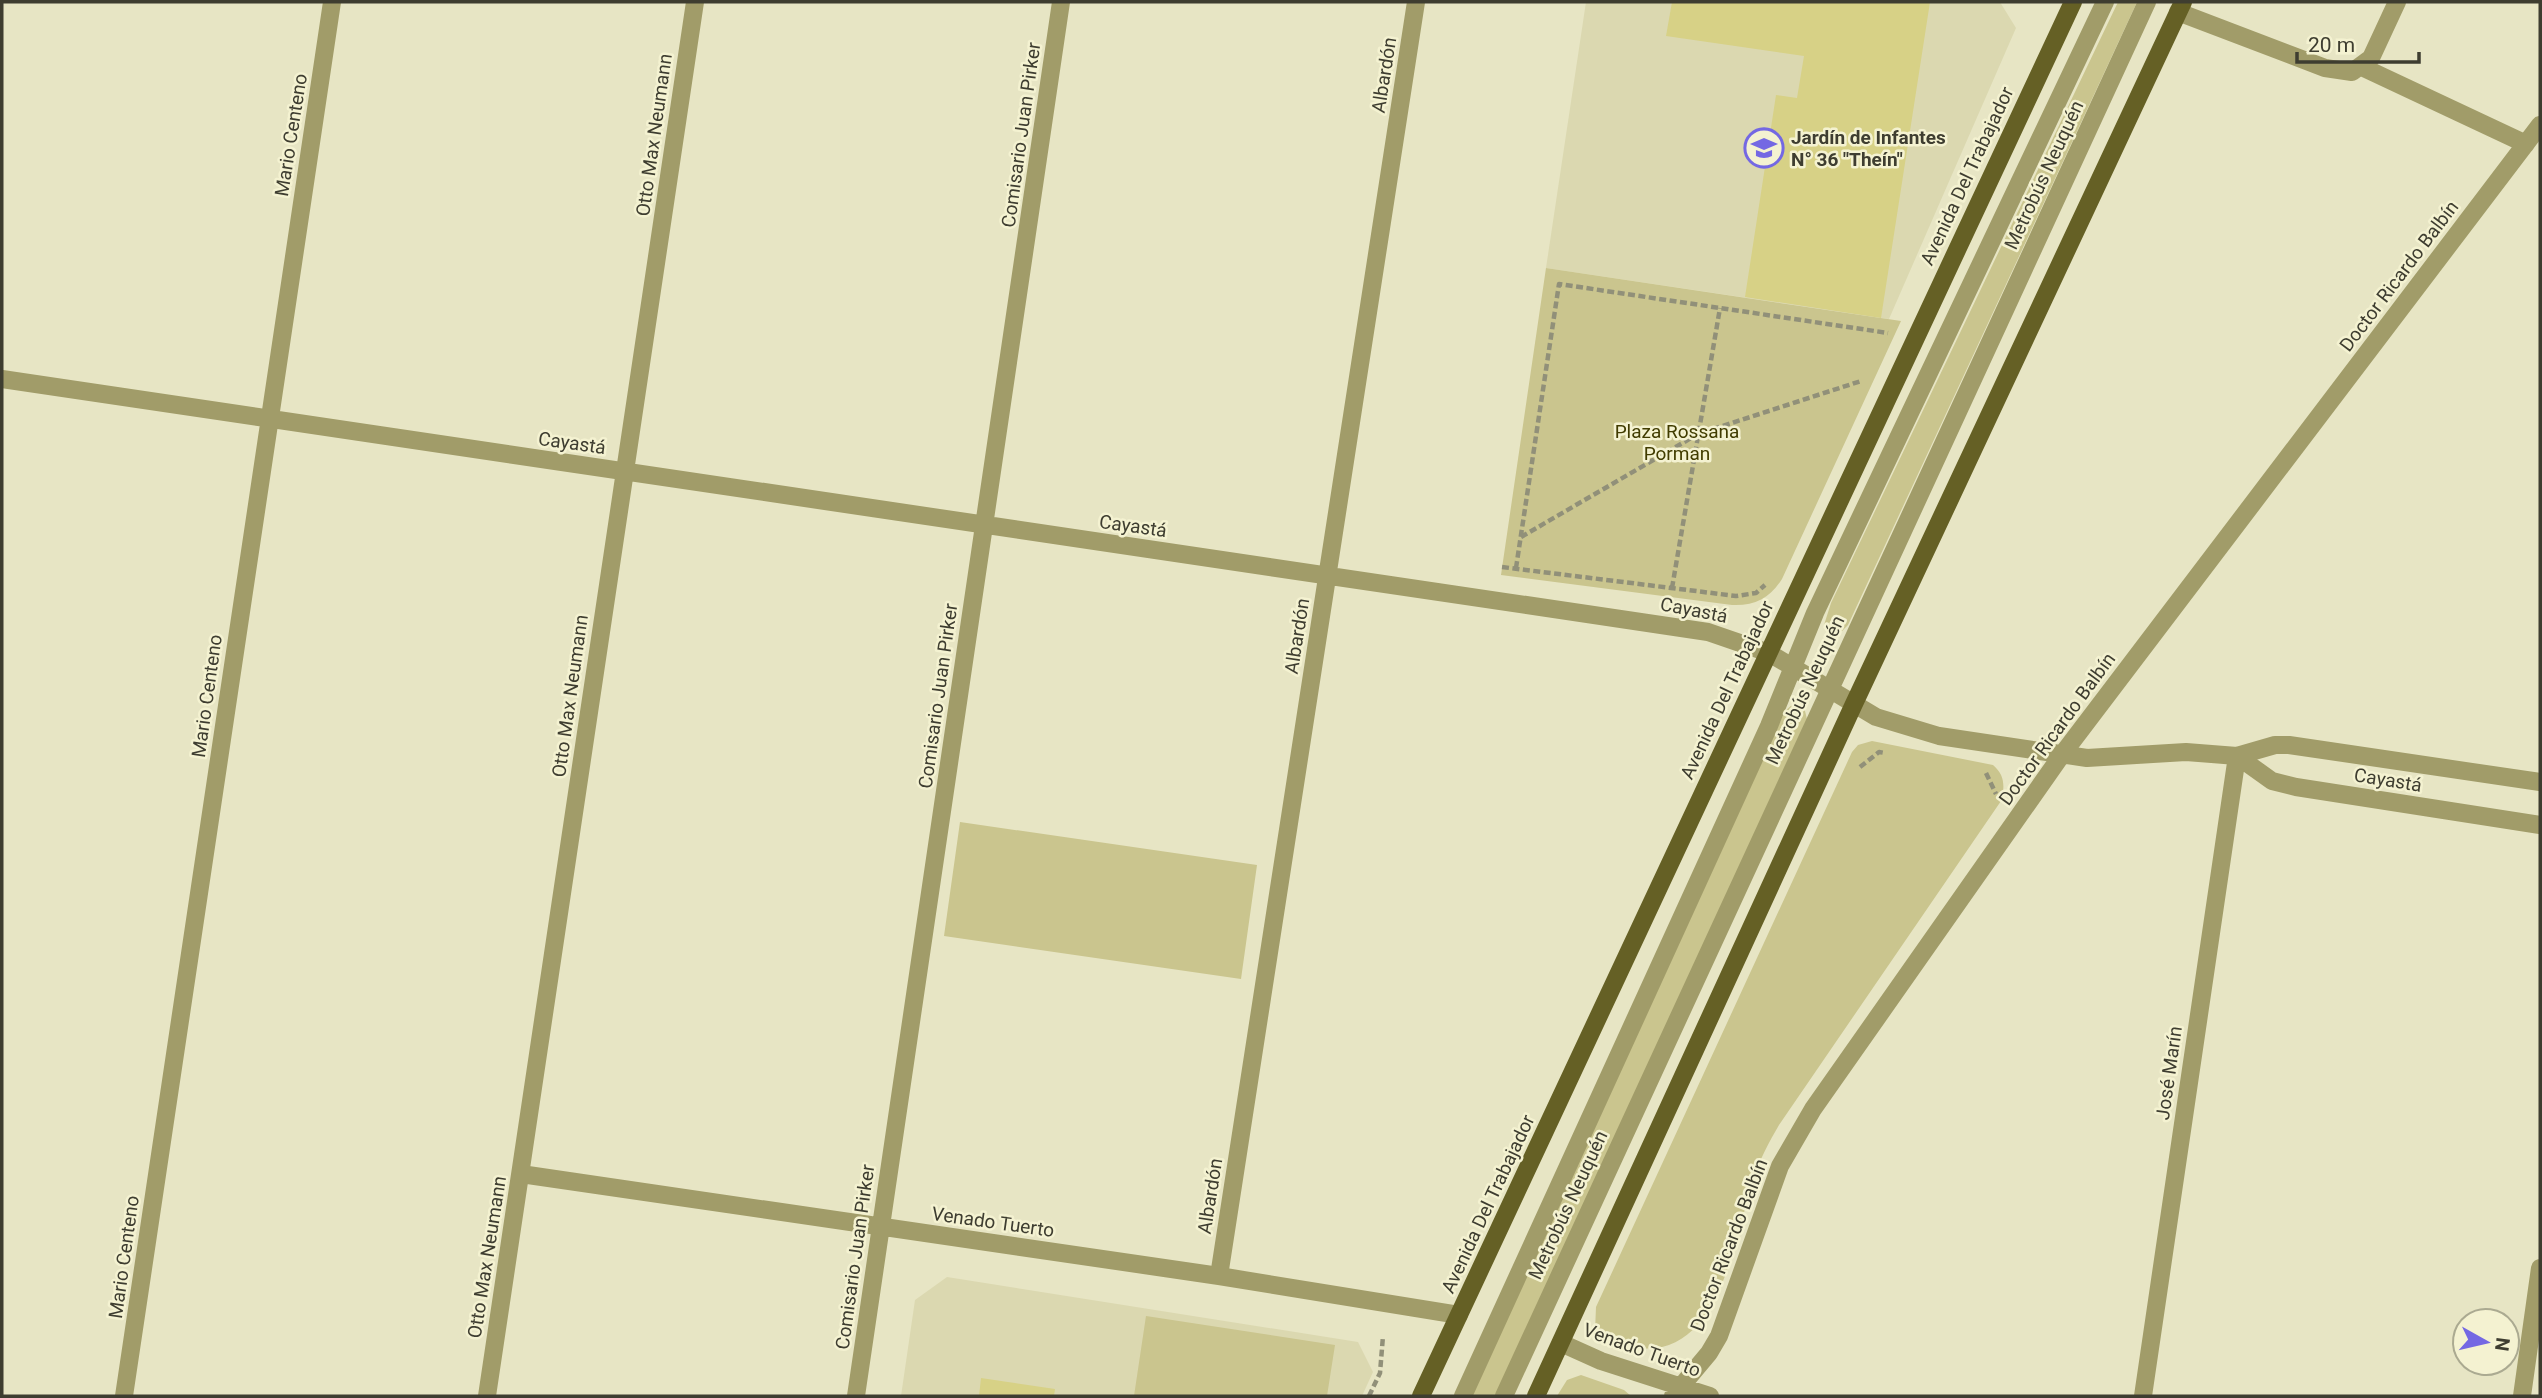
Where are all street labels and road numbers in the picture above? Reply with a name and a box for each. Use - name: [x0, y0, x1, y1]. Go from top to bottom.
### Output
- street label: Albardón: [1367, 36, 1401, 114]
- street label: Comisario Juan Pirker: [997, 40, 1045, 229]
- street label: Otto Max Neumann: [631, 52, 677, 218]
- street label: Mario Centeno: [270, 72, 312, 198]
- street label: Avenida Del Trabajador: [1916, 83, 2019, 269]
- street label: Metrobús Neuquén: [1999, 97, 2089, 253]
- street label: Doctor Ricardo Balbín: [2335, 196, 2463, 356]
- street label: Cayastá: [537, 427, 607, 459]
- street label: Cayastá: [1098, 510, 1168, 542]
- street label: Cayastá: [1658, 592, 1730, 628]
- street label: Albardón: [1280, 597, 1314, 675]
- street label: Avenida Del Trabajador: [1676, 597, 1779, 783]
- street label: Comisario Juan Pirker: [914, 601, 962, 790]
- street label: Metrobús Neuquén: [1760, 612, 1850, 768]
- street label: Otto Max Neumann: [547, 613, 593, 779]
- street label: Mario Centeno: [187, 633, 227, 759]
- street label: Doctor Ricardo Balbín: [1994, 648, 2120, 810]
- street label: Cayastá: [2353, 763, 2423, 797]
- street label: José Marín: [2151, 1025, 2187, 1121]
- street label: Avenida Del Trabajador: [1437, 1111, 1540, 1297]
- street label: Metrobús Neuquén: [1523, 1127, 1613, 1283]
- street label: Doctor Ricardo Balbín: [1685, 1155, 1773, 1335]
- street label: Albardón: [1193, 1157, 1227, 1235]
- street label: Comisario Juan Pirker: [831, 1162, 879, 1351]
- street label: Otto Max Neumann: [463, 1174, 511, 1340]
- street label: Mario Centeno: [104, 1194, 144, 1320]
- street label: Venado Tuerto: [930, 1202, 1056, 1242]
- street label: Venado Tuerto: [1580, 1318, 1704, 1382]

